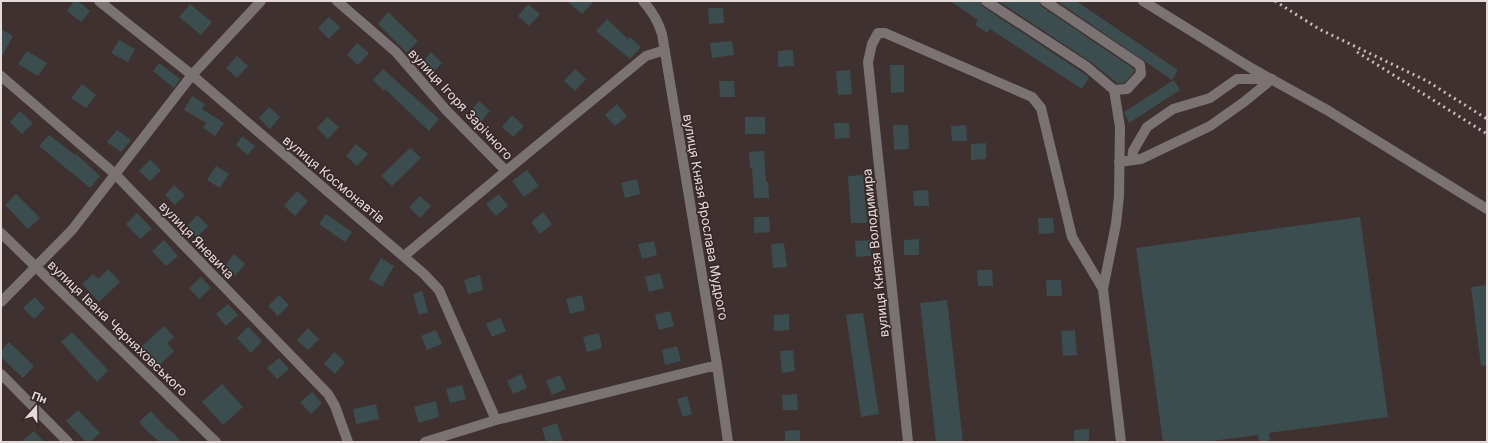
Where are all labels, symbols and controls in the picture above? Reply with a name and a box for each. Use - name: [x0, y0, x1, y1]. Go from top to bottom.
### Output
- street label: вулиця Ігоря Зарічного: [405, 45, 517, 163]
- street label: вулиця Князя Ярослава Мудрого: [680, 113, 732, 322]
- street label: вулиця Космонавтів: [280, 132, 388, 226]
- street label: вулиця Князя Володимира: [858, 168, 892, 338]
- street label: вулиця Яневича: [156, 198, 238, 282]
- street label: вулиця Івана Черняховського: [45, 257, 192, 399]
- north arrow: [16, 387, 56, 427]
- text: Пн: [30, 388, 49, 407]

